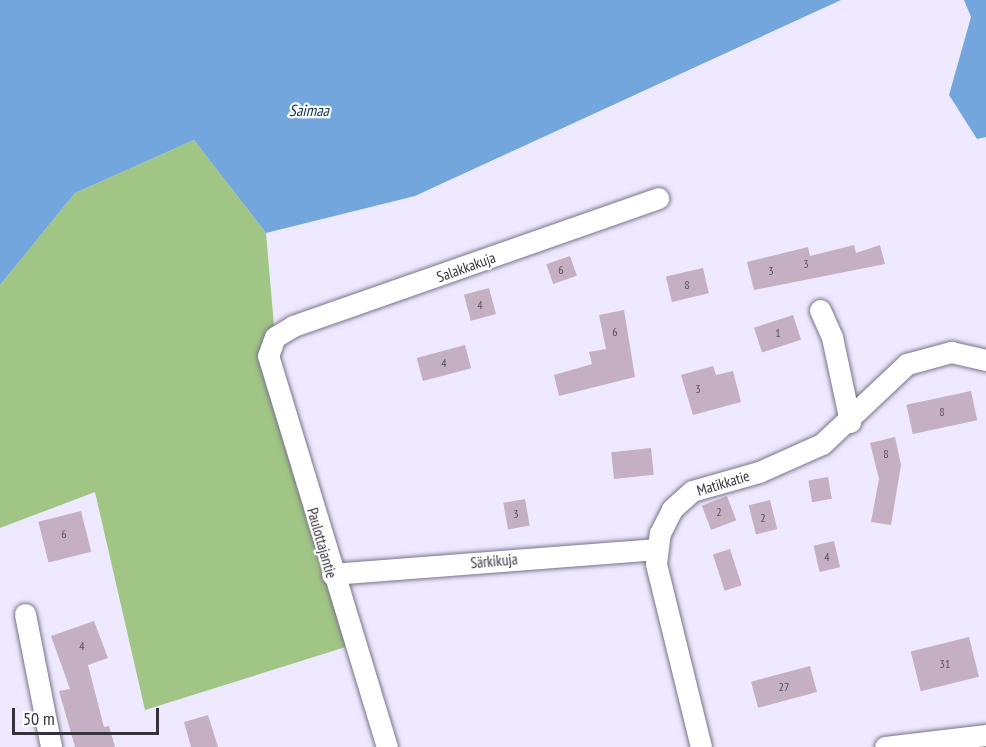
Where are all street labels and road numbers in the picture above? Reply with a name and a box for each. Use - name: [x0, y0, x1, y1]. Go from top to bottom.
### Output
- street label: Salakkakuja: [434, 248, 498, 286]
- street label: Matikkatie: [694, 466, 752, 500]
- street label: Paulottajantie: [303, 506, 341, 580]
- street label: Särkikuja: [470, 550, 518, 572]

